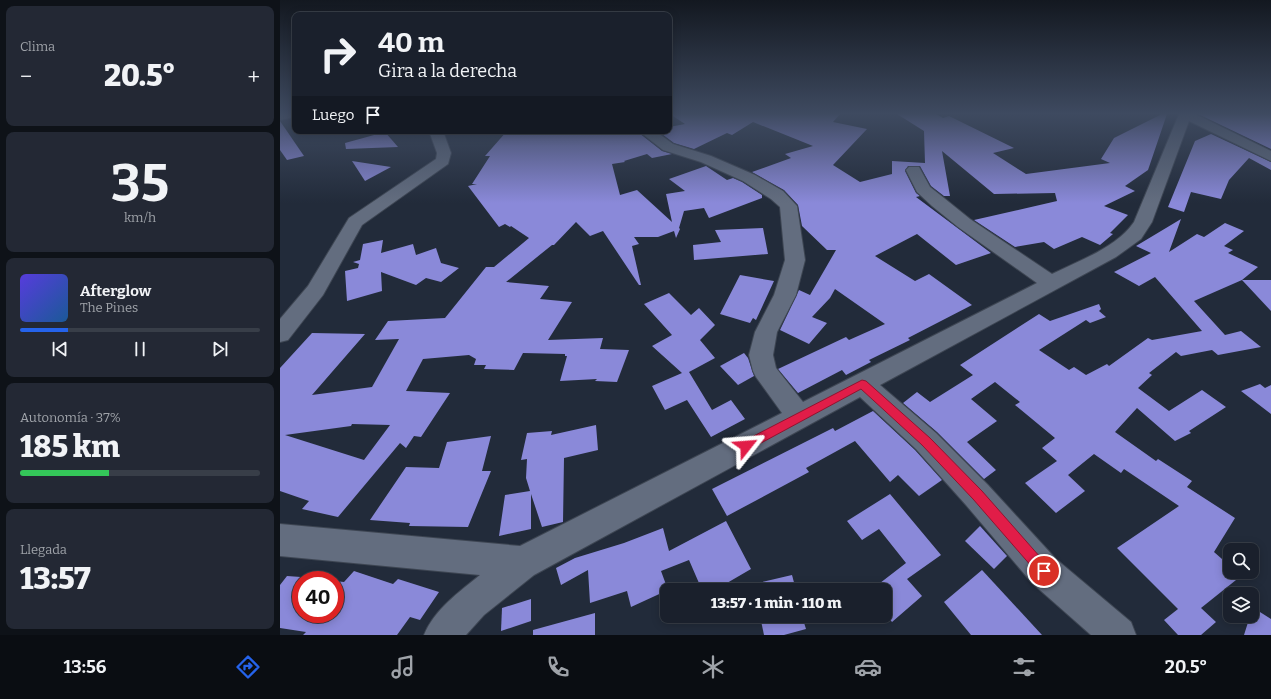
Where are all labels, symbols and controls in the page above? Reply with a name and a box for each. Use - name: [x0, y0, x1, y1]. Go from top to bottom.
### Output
- text: 40 m: [378, 26, 445, 59]
- icon: right: [312, 28, 364, 80]
- text: Clima: [20, 39, 55, 54]
- text: 20.5°: [104, 58, 176, 94]
- text: Gira a la derecha: [378, 60, 517, 82]
- text: −: [20, 63, 32, 90]
- text: +: [247, 63, 260, 90]
- icon: arrive: [362, 104, 384, 126]
- text: Luego: [312, 106, 354, 124]
- text: 35: [111, 152, 169, 215]
- text: km/h: [124, 210, 156, 225]
- text: Afterglow: [80, 282, 151, 300]
- text: The Pines: [80, 300, 138, 315]
- icon: previous: [49, 338, 71, 360]
- icon: pause: [129, 338, 151, 360]
- icon: next: [209, 338, 231, 360]
- text: Autonomía · 37%: [20, 410, 121, 425]
- position arrow: [725, 425, 767, 467]
- text: 185 km: [20, 429, 120, 465]
- text: Llegada: [20, 542, 67, 557]
- map controls: [1223, 543, 1259, 623]
- button: search: [1223, 543, 1259, 579]
- pin: [1027, 554, 1061, 588]
- icon: arrive: [1033, 560, 1055, 582]
- text: 13:57: [20, 561, 91, 597]
- speed limit sign: 40: [292, 571, 344, 623]
- button: layers: [1223, 587, 1259, 623]
- text: 13:57 · 1 min · 110 m: [711, 594, 841, 612]
- icon: directions: [234, 653, 262, 681]
- icon: music: [389, 653, 417, 681]
- icon: phone: [544, 653, 572, 681]
- icon: climate: [699, 653, 727, 681]
- icon: car: [854, 653, 882, 681]
- icon: filters: [1010, 653, 1038, 681]
- text: 13:56: [64, 656, 106, 678]
- text: 20.5°: [1165, 656, 1207, 678]

